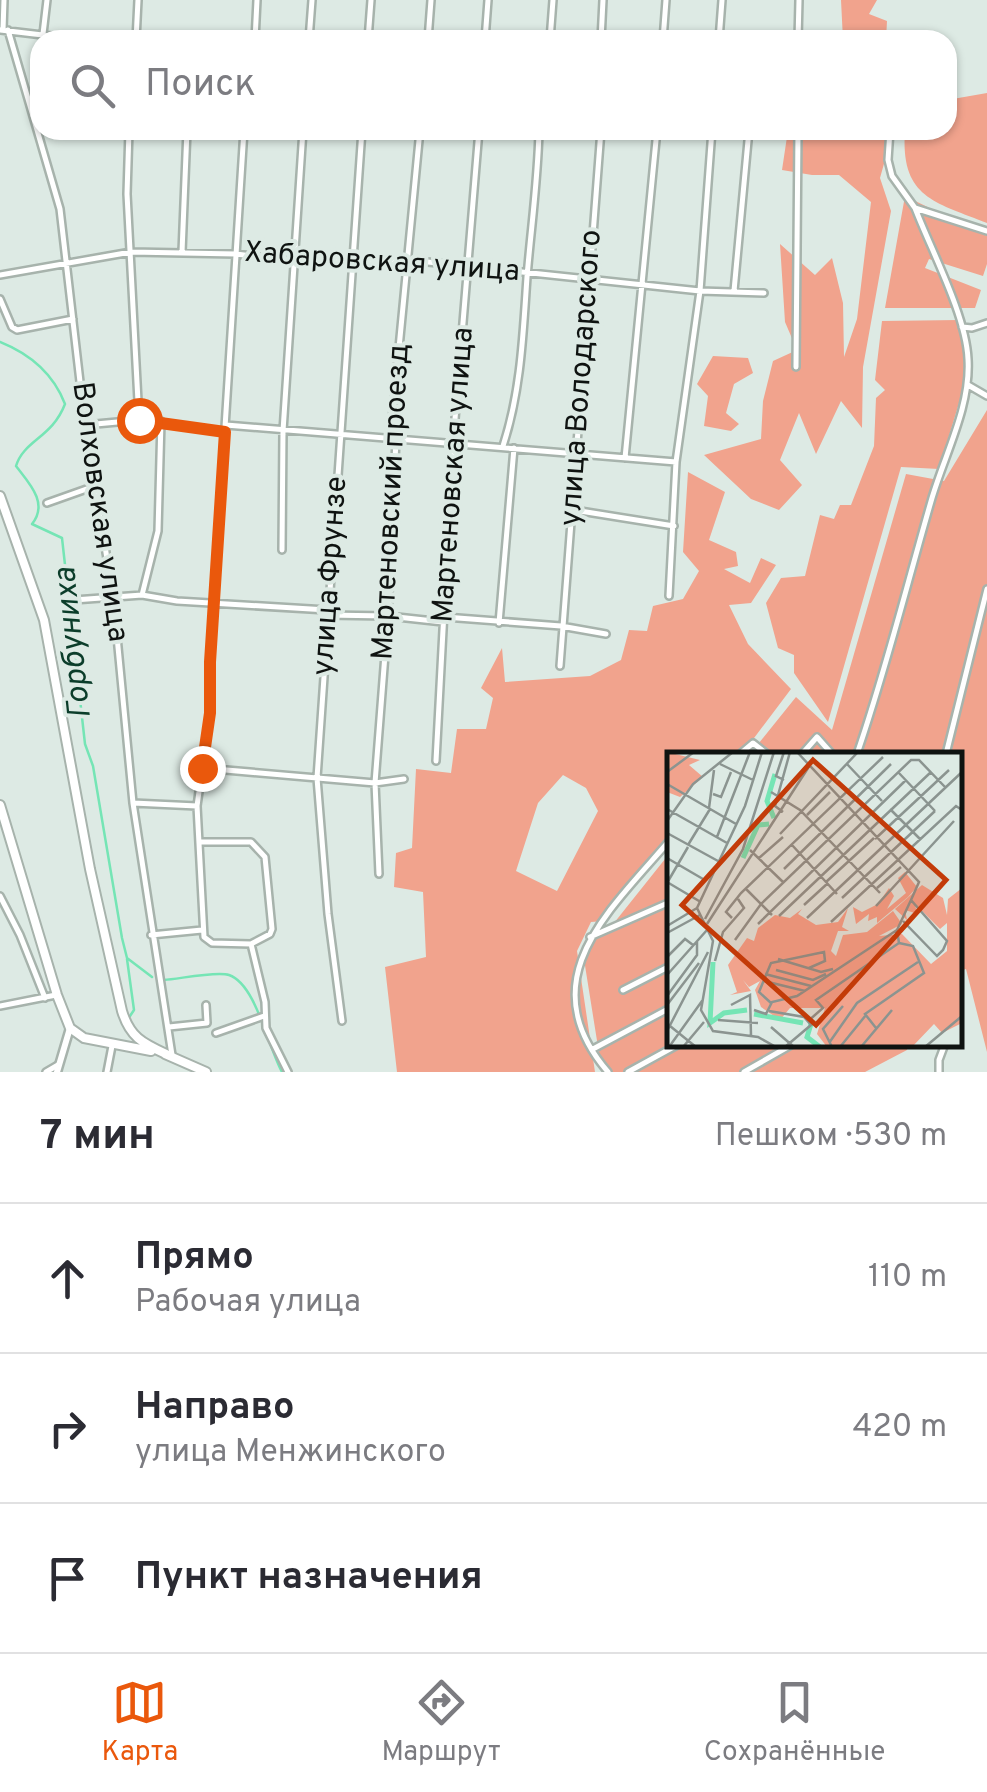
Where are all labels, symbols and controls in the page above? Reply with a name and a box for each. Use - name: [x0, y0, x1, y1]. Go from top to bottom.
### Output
- search box: [30, 30, 957, 140]
- icon: search: [65, 58, 120, 113]
- text: Поиск: [145, 61, 256, 110]
- street label: улица Володарского: [553, 228, 611, 528]
- street label: Хабаровская улица: [243, 235, 521, 291]
- street label: Мартеновская улица: [425, 326, 483, 624]
- street label: Мартеновский проезд: [365, 343, 419, 661]
- street label: Волховская улица: [62, 380, 136, 644]
- route start: [117, 398, 163, 444]
- street label: улица Фрунзе: [306, 475, 356, 677]
- water label: Горбуниха: [46, 565, 102, 721]
- route end: [180, 746, 226, 792]
- inset map: [667, 752, 962, 1047]
- text: 7 мин: [40, 1111, 155, 1164]
- text: Пешком · 530 m: [715, 1117, 947, 1157]
- text: Прямо: [135, 1234, 254, 1283]
- icon: ahead: [40, 1251, 95, 1306]
- text: 110 m: [868, 1258, 947, 1298]
- text: Рабочая улица: [135, 1283, 361, 1323]
- text: Направо: [135, 1384, 295, 1433]
- icon: right: [40, 1401, 95, 1456]
- text: 420 m: [852, 1408, 947, 1448]
- text: улица Менжинского: [135, 1433, 446, 1473]
- icon: arrive: [40, 1551, 95, 1606]
- text: Пункт назначения: [135, 1554, 483, 1603]
- tab: Карта: [102, 1675, 178, 1771]
- tab: Маршрут: [381, 1675, 501, 1771]
- tab: Сохранённые: [704, 1675, 885, 1771]

